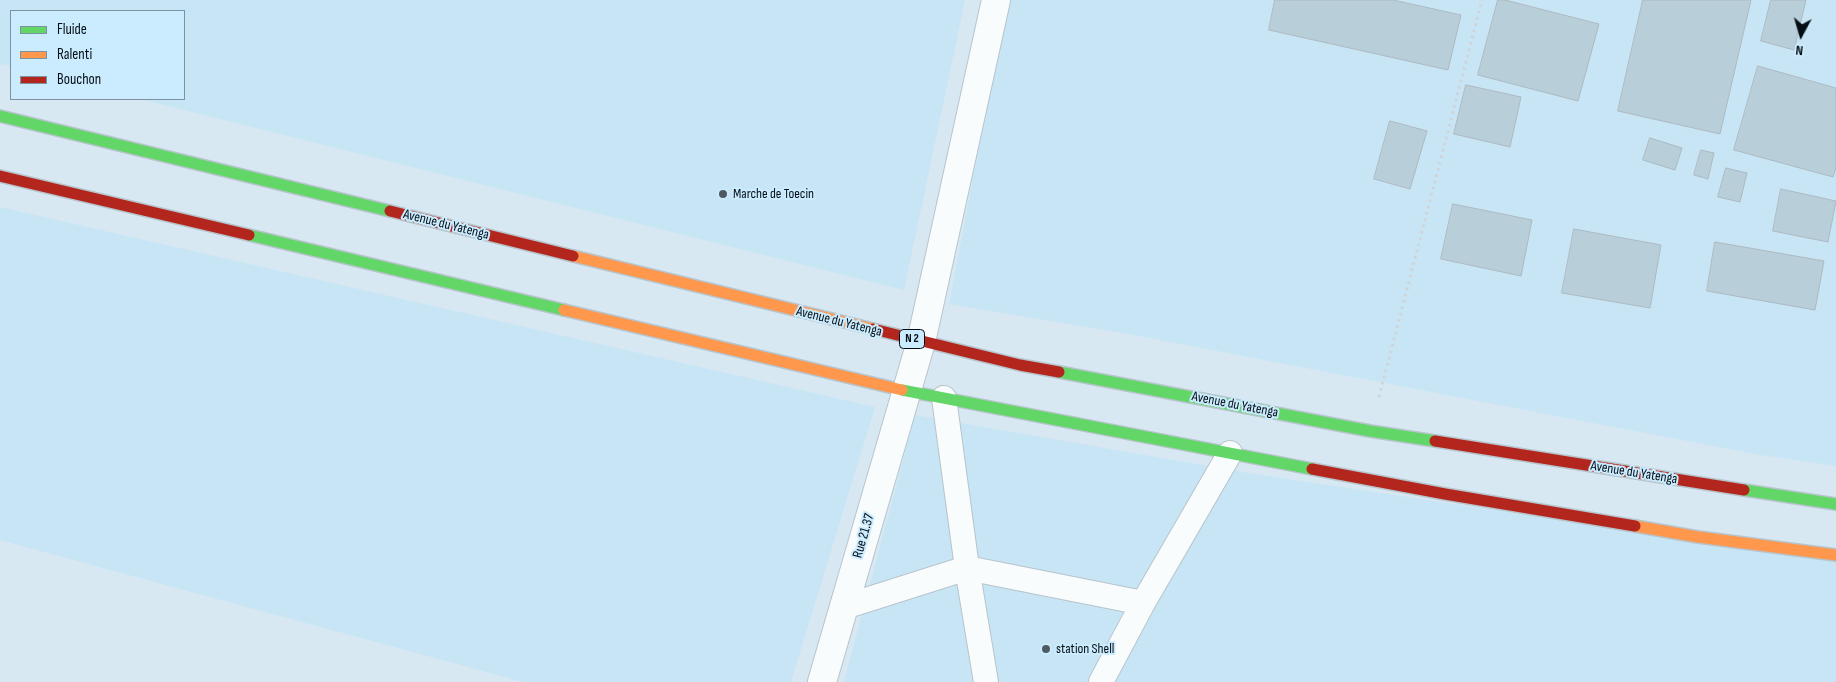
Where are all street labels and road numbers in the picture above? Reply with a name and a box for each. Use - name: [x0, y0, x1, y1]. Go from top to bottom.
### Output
- street label: Avenue du Yatenga: [401, 206, 491, 244]
- street label: Avenue du Yatenga: [794, 303, 884, 341]
- road number: N 2: [900, 329, 924, 348]
- street label: Avenue du Yatenga: [1190, 388, 1280, 422]
- street label: Avenue du Yatenga: [1589, 458, 1679, 488]
- street label: Rue 21.37: [850, 512, 878, 560]

